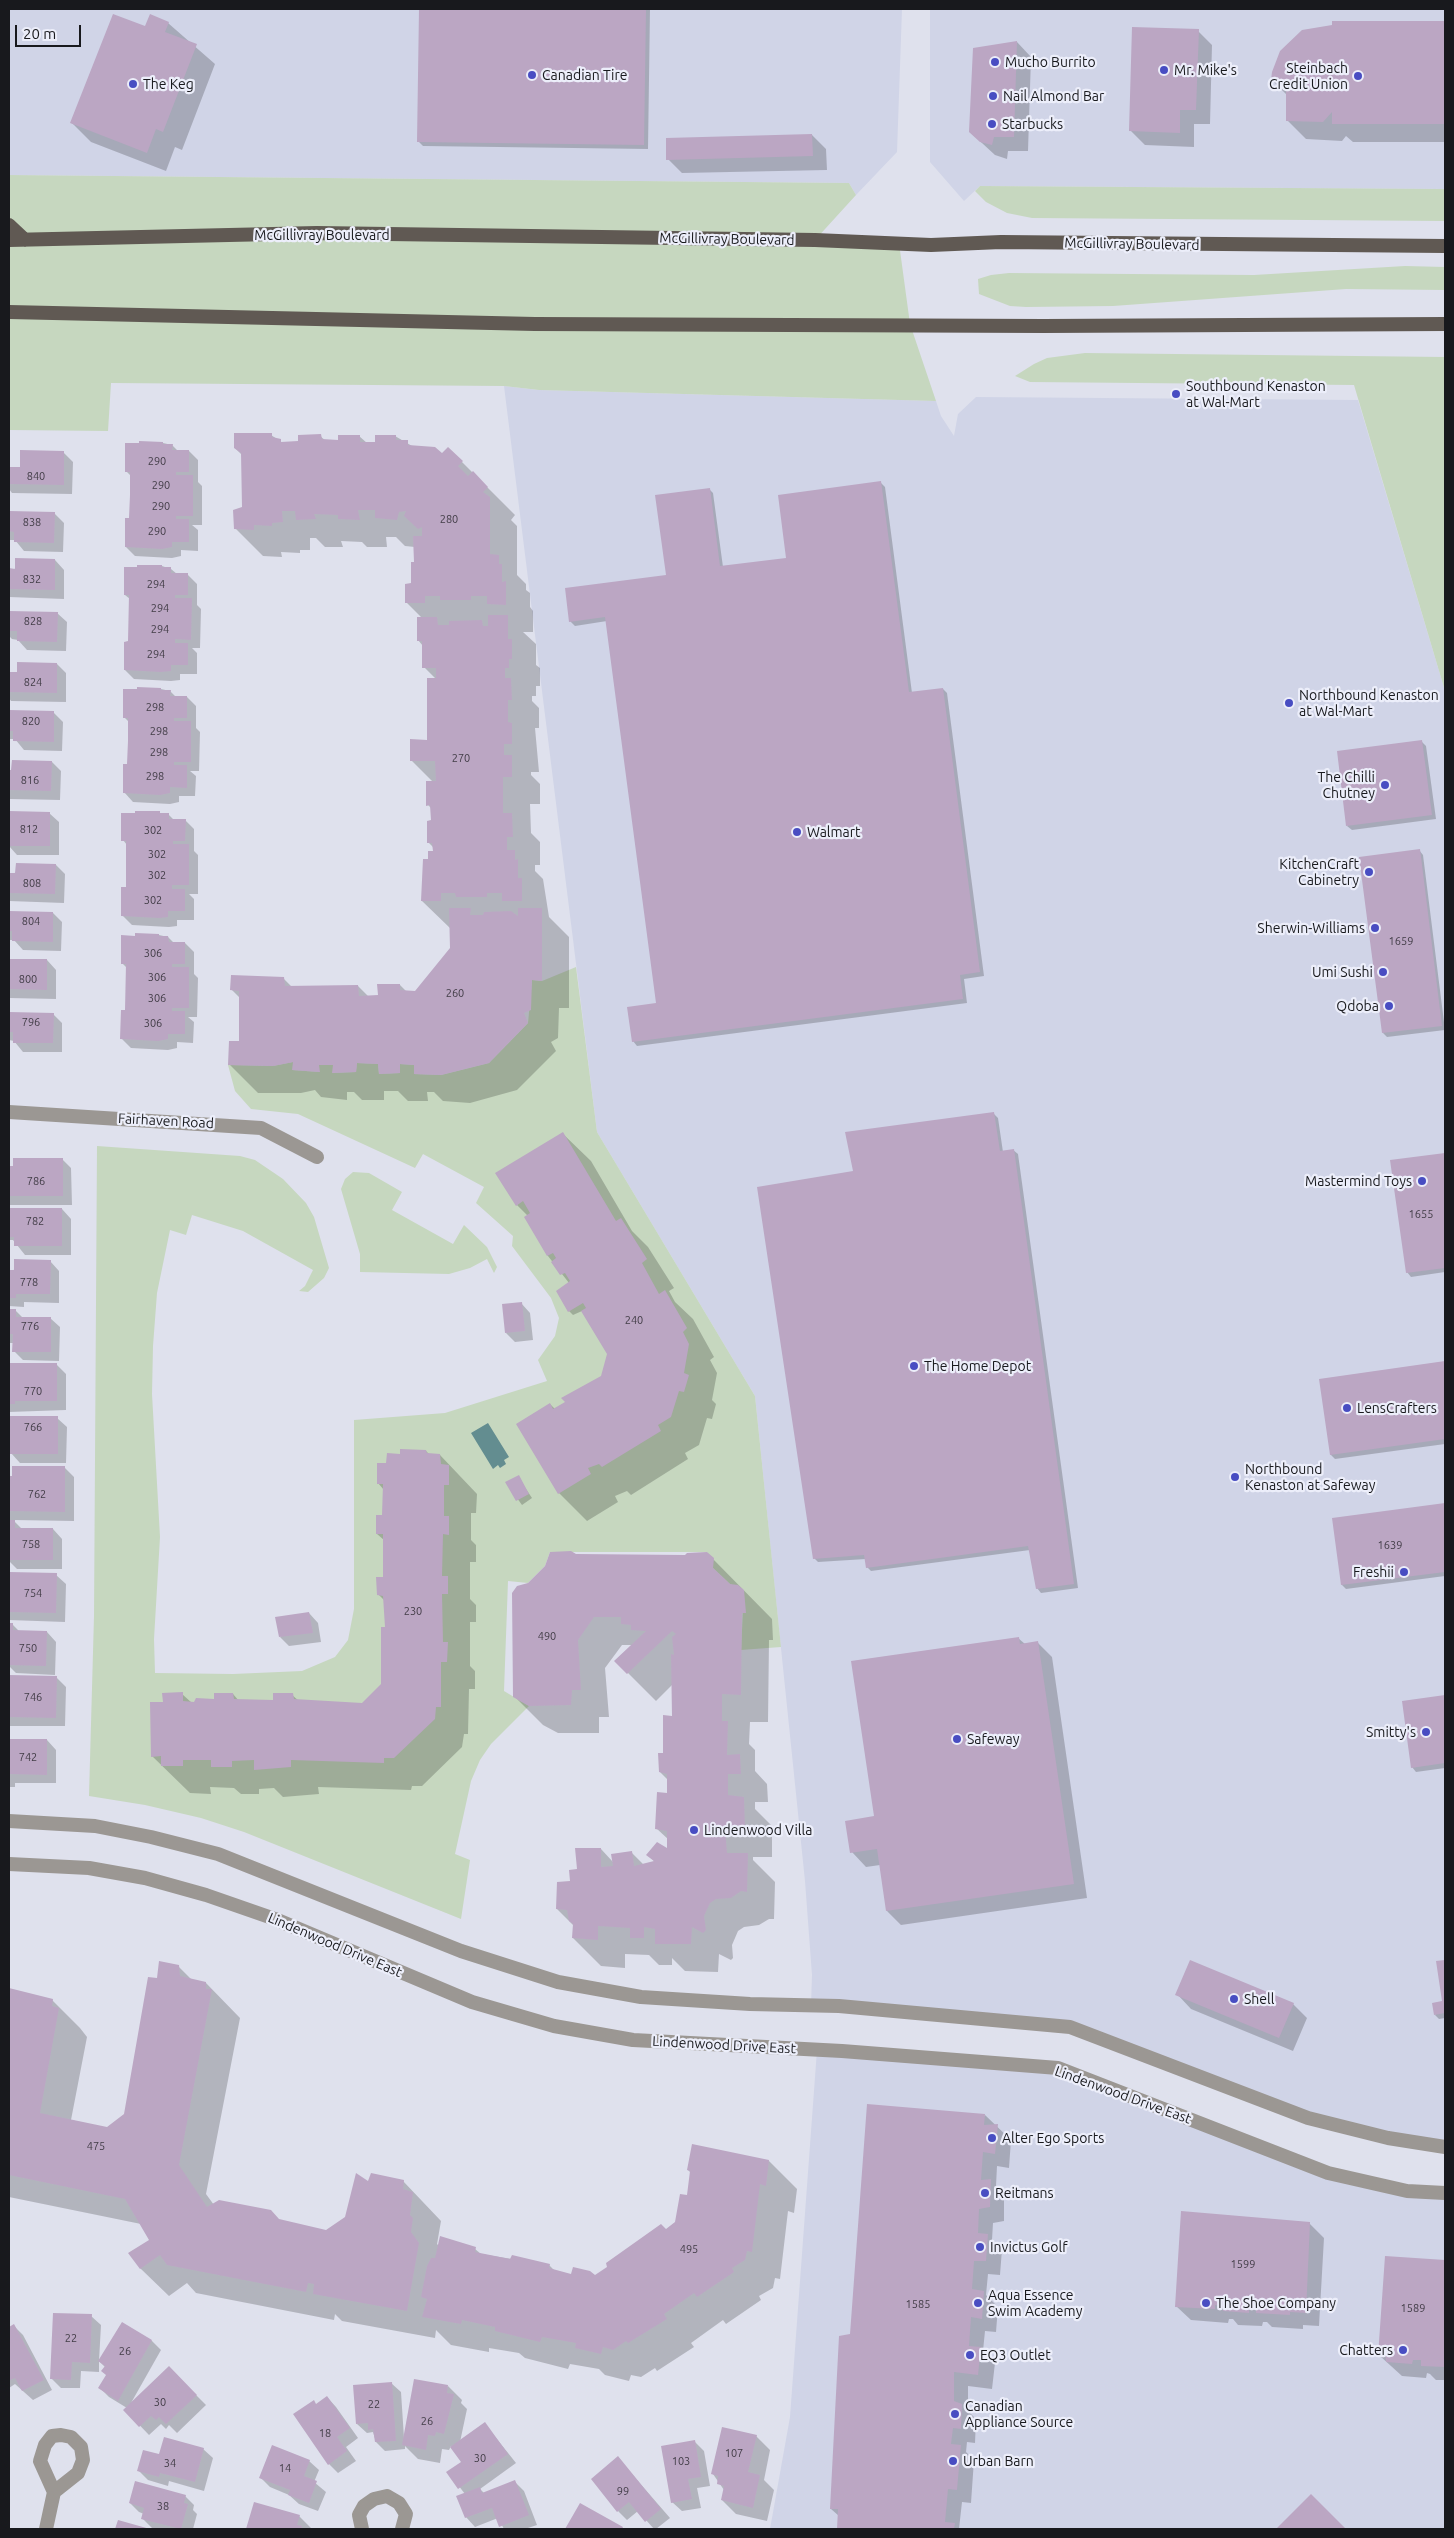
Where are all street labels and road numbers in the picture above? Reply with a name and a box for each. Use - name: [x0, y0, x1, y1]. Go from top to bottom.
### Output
- street label: McGillivray Boulevard: [254, 227, 390, 243]
- street label: McGillivray Boulevard: [659, 229, 795, 249]
- street label: McGillivray Boulevard: [1064, 234, 1200, 254]
- street label: Fairhaven Road: [118, 1110, 214, 1132]
- street label: Lindenwood Drive East: [265, 1909, 405, 1981]
- street label: Lindenwood Drive East: [652, 2033, 796, 2057]
- street label: Lindenwood Drive East: [1052, 2062, 1194, 2128]

